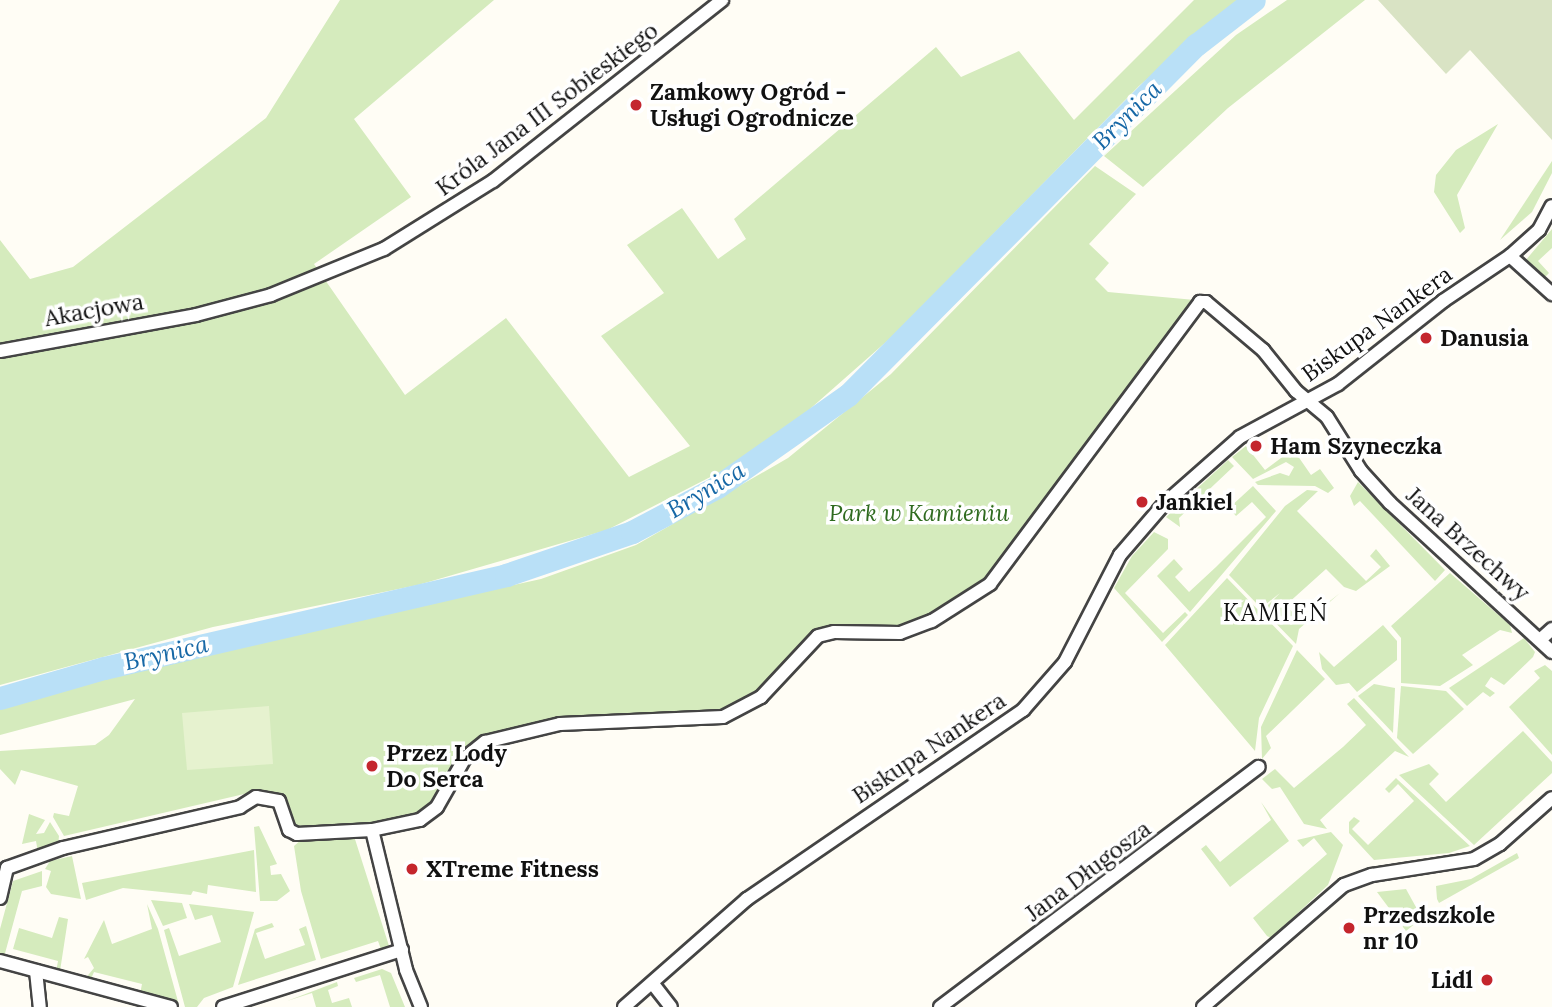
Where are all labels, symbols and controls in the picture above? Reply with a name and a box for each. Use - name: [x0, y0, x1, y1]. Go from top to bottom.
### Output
- street label: Króla Jana III Sobieskiego: [430, 16, 664, 202]
- water label: Brynica: [1087, 75, 1167, 155]
- place label: Zamkowy Ogród - Usługi Ogrodnicze: [650, 78, 854, 132]
- marker: Zamkowy Ogród - Usługi Ogrodnicze: [628, 97, 644, 113]
- street label: Biskupa Nankera: [1297, 260, 1457, 388]
- street label: Akacjowa: [42, 288, 146, 332]
- place label: Danusia: [1440, 324, 1529, 352]
- marker: Danusia: [1418, 330, 1434, 346]
- place label: Ham Szyneczka: [1270, 432, 1442, 460]
- marker: Ham Szyneczka: [1248, 438, 1264, 454]
- water label: Brynica: [662, 456, 750, 524]
- street label: Jana Brzechwy: [1401, 481, 1535, 607]
- place label: Jankiel: [1156, 488, 1233, 516]
- marker: Jankiel: [1134, 494, 1150, 510]
- park label: Park w Kamieniu: [829, 499, 1009, 527]
- district label: KAMIEŃ: [1223, 599, 1329, 627]
- water label: Brynica: [121, 629, 211, 677]
- street label: Biskupa Nankera: [847, 687, 1011, 809]
- place label: Przez Lody Do Serca: [386, 739, 507, 793]
- marker: Przez Lody Do Serca: [364, 758, 380, 774]
- street label: Jana Długosza: [1020, 815, 1156, 927]
- place label: XTreme Fitness: [426, 855, 599, 883]
- marker: XTreme Fitness: [404, 861, 420, 877]
- place label: Przedszkole nr 10: [1363, 901, 1495, 955]
- marker: Przedszkole nr 10: [1341, 920, 1357, 936]
- place label: Lidl: [1431, 966, 1473, 994]
- marker: Lidl: [1479, 972, 1495, 988]

